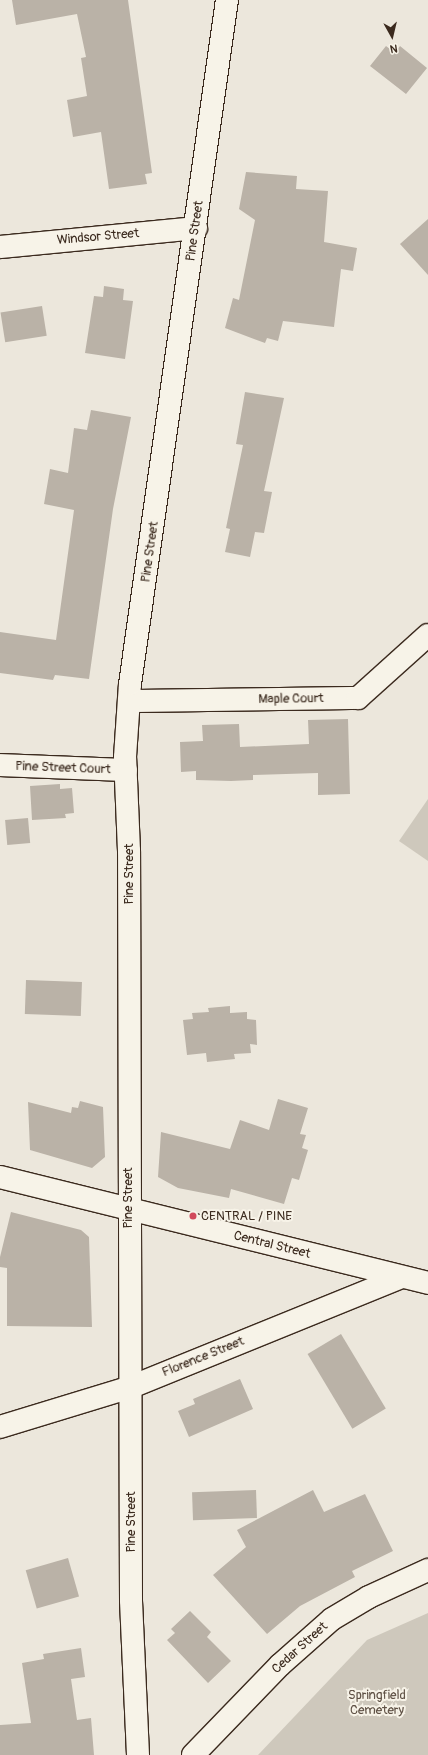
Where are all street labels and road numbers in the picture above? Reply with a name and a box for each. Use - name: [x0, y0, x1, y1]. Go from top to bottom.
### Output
- street label: Pine Street: [183, 200, 207, 262]
- street label: Windsor Street: [56, 226, 140, 248]
- street label: Pine Street: [138, 521, 162, 583]
- street label: Maple Court: [258, 691, 324, 707]
- street label: Pine Street Court: [15, 759, 111, 777]
- street label: Pine Street: [121, 843, 137, 905]
- street label: Pine Street: [120, 1167, 136, 1229]
- street label: Central Street: [232, 1228, 312, 1262]
- street label: Florence Street: [160, 1333, 246, 1381]
- street label: Pine Street: [123, 1491, 139, 1553]
- street label: Cedar Street: [269, 1619, 331, 1677]

